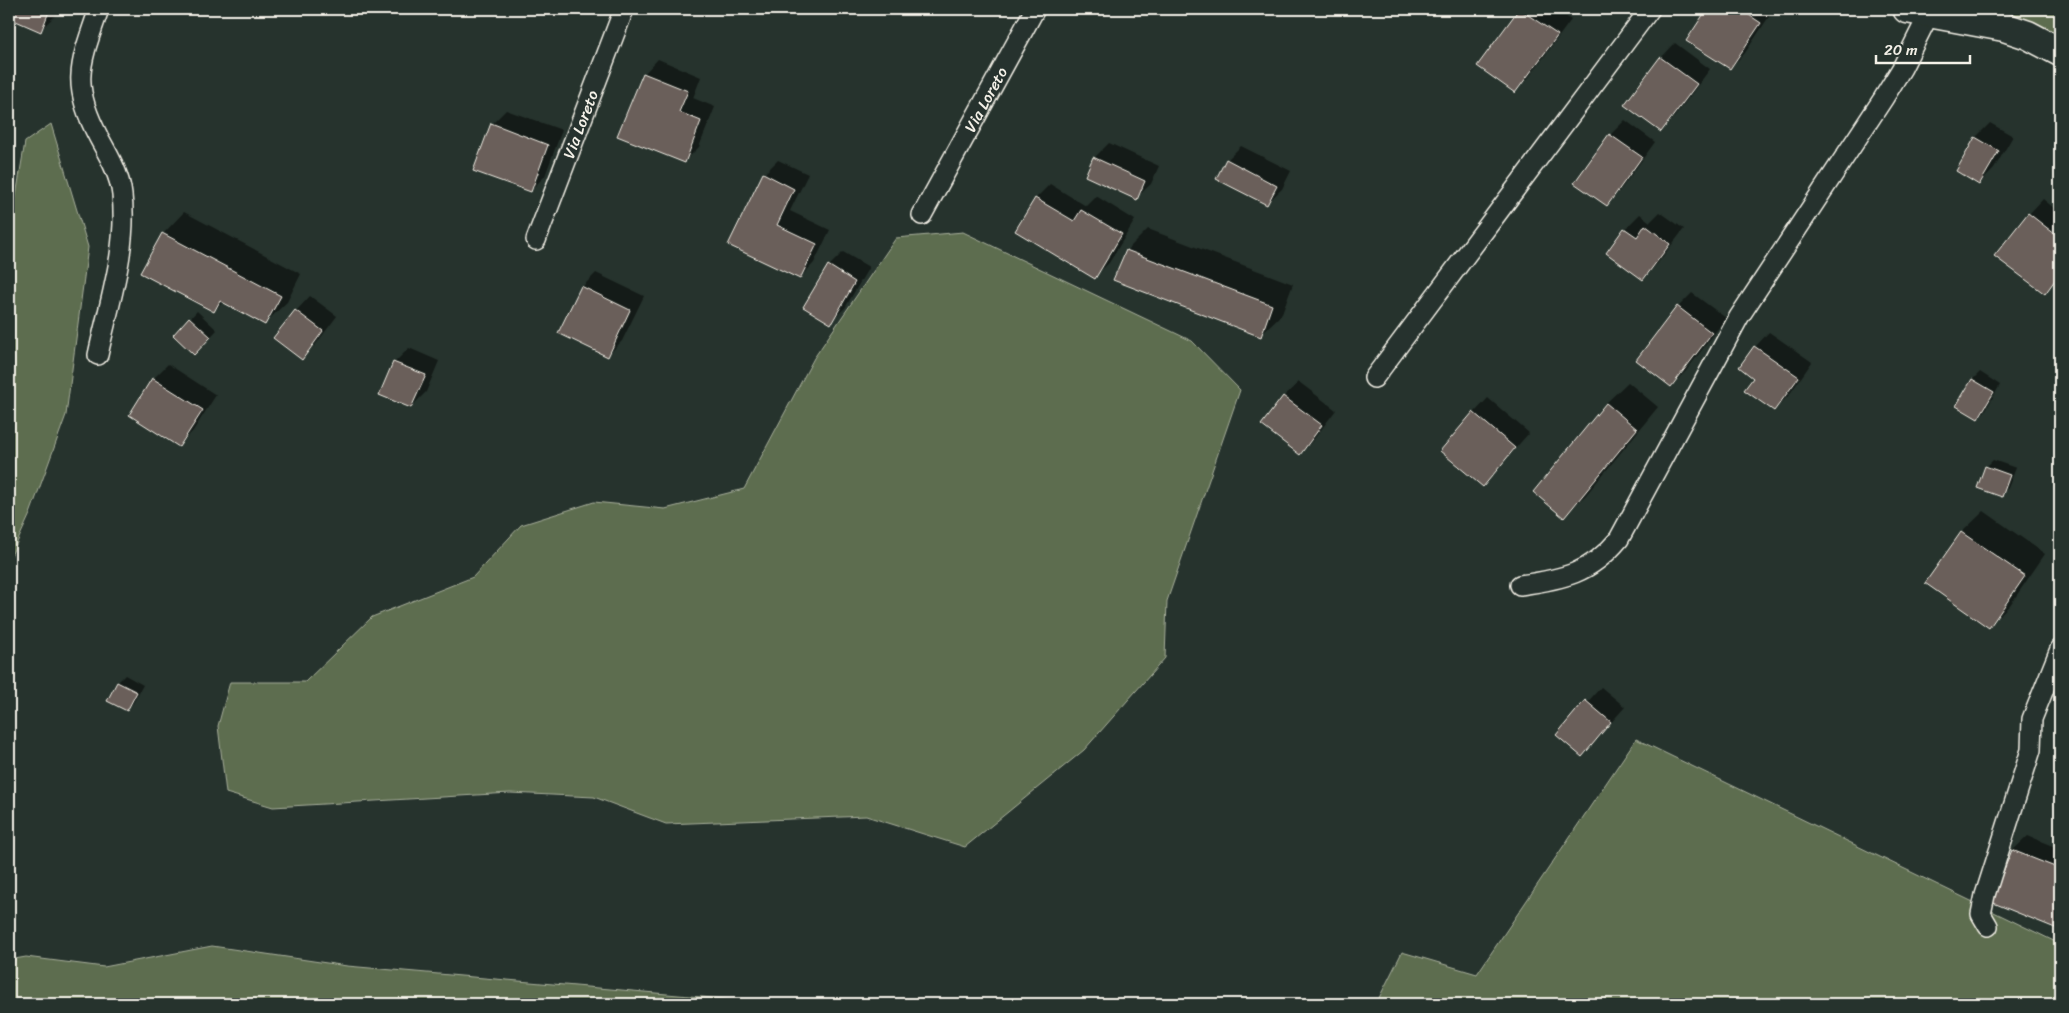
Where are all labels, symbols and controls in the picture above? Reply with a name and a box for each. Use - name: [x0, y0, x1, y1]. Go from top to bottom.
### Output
- scale bar: [1876, 32, 1970, 64]
- text: 20 m: [1884, 37, 1918, 63]
- street label: Via Loreto: [956, 61, 1015, 138]
- street label: Via Loreto: [554, 86, 606, 163]

